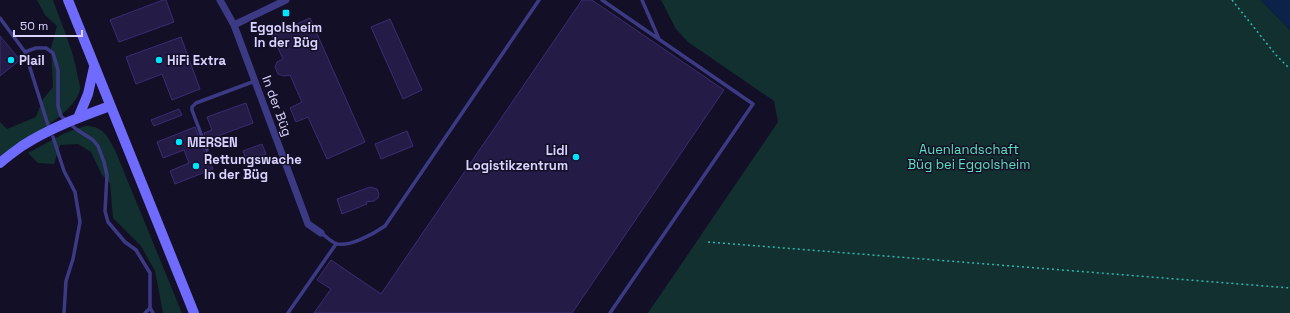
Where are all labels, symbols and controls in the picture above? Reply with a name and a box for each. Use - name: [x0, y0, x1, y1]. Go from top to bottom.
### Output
- marker: Eggolsheim In der Büg: [281, 8, 291, 18]
- scale bar: [14, 12, 82, 38]
- text: 50 m: [20, 18, 48, 34]
- place label: Eggolsheim In der Büg: [250, 19, 322, 51]
- place label: Plail: [19, 52, 45, 69]
- place label: HiFi Extra: [167, 52, 227, 69]
- marker: Plail: [6, 55, 16, 65]
- marker: HiFi Extra: [154, 55, 164, 65]
- street label: In der Büg: [258, 73, 296, 139]
- place label: MERSEN: [187, 134, 238, 151]
- marker: MERSEN: [174, 137, 184, 147]
- park label: Auenlandschaft Büg bei Eggolsheim: [908, 141, 1030, 173]
- place label: Lidl Logistikzentrum: [466, 142, 568, 174]
- place label: Rettungswache In der Büg: [204, 151, 302, 183]
- marker: Lidl Logistikzentrum: [571, 152, 581, 162]
- marker: Rettungswache In der Büg: [191, 161, 201, 171]

